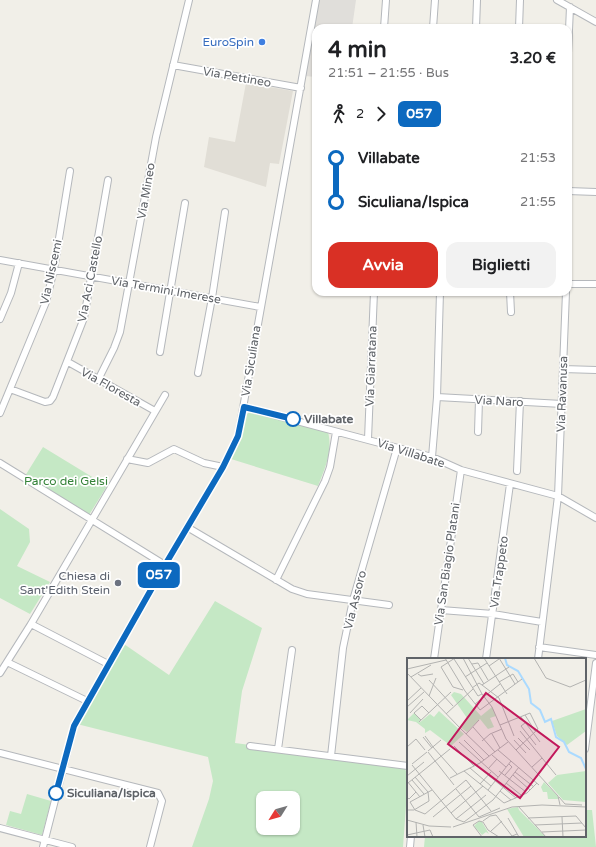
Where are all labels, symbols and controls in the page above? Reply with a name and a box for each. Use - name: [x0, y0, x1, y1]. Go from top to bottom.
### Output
- place label: EuroSpin: [202, 35, 254, 49]
- marker: EuroSpin: [257, 37, 267, 47]
- text: 4 min: [328, 37, 387, 63]
- text: 3.20 €: [510, 49, 556, 67]
- street label: Via Pettineo: [202, 64, 272, 90]
- text: 21:51 – 21:55 · Bus: [328, 65, 449, 81]
- icon: walk: [328, 103, 350, 125]
- icon: forward: [370, 103, 392, 125]
- text: 057: [406, 105, 433, 122]
- text: 2: [356, 106, 364, 122]
- text: Villabate: [358, 149, 420, 167]
- text: 21:53: [520, 150, 556, 166]
- street label: Via Mineo: [134, 162, 158, 220]
- text: Siculiana/Ispica: [358, 193, 469, 211]
- text: 21:55: [520, 194, 556, 210]
- street label: Via Aci Castello: [75, 235, 105, 323]
- street label: Via Niscemi: [37, 238, 65, 306]
- button: Avvia: [328, 242, 438, 288]
- button: Biglietti: [446, 242, 556, 288]
- street label: Via Termini Imerese: [110, 273, 222, 307]
- street label: Via Siculiana: [238, 324, 264, 398]
- street label: Via Giarratana: [363, 325, 379, 407]
- street label: Via Ravanusa: [554, 356, 570, 432]
- street label: Via Floresta: [78, 365, 144, 409]
- street label: Via Naro: [474, 393, 524, 409]
- marker: Villabate: [285, 411, 301, 427]
- place label: Villabate: [304, 412, 354, 426]
- street label: Via Villabate: [375, 435, 447, 471]
- park label: Parco dei Gelsi: [24, 474, 108, 488]
- street label: Via San Biagio Platani: [431, 502, 463, 626]
- street label: Via Trappeto: [487, 535, 511, 609]
- line badge: 057: [136, 562, 182, 588]
- text: 057: [146, 566, 172, 583]
- place label: Chiesa di Sant'Edith Stein: [20, 569, 110, 597]
- street label: Via Assoro: [341, 569, 369, 631]
- marker: Chiesa di Sant'Edith Stein: [113, 578, 123, 588]
- inset map: [407, 658, 586, 837]
- marker: Siculiana/Ispica: [48, 785, 64, 801]
- place label: Siculiana/Ispica: [67, 786, 156, 801]
- north arrow: [256, 791, 300, 835]
- map controls: [256, 791, 300, 835]

